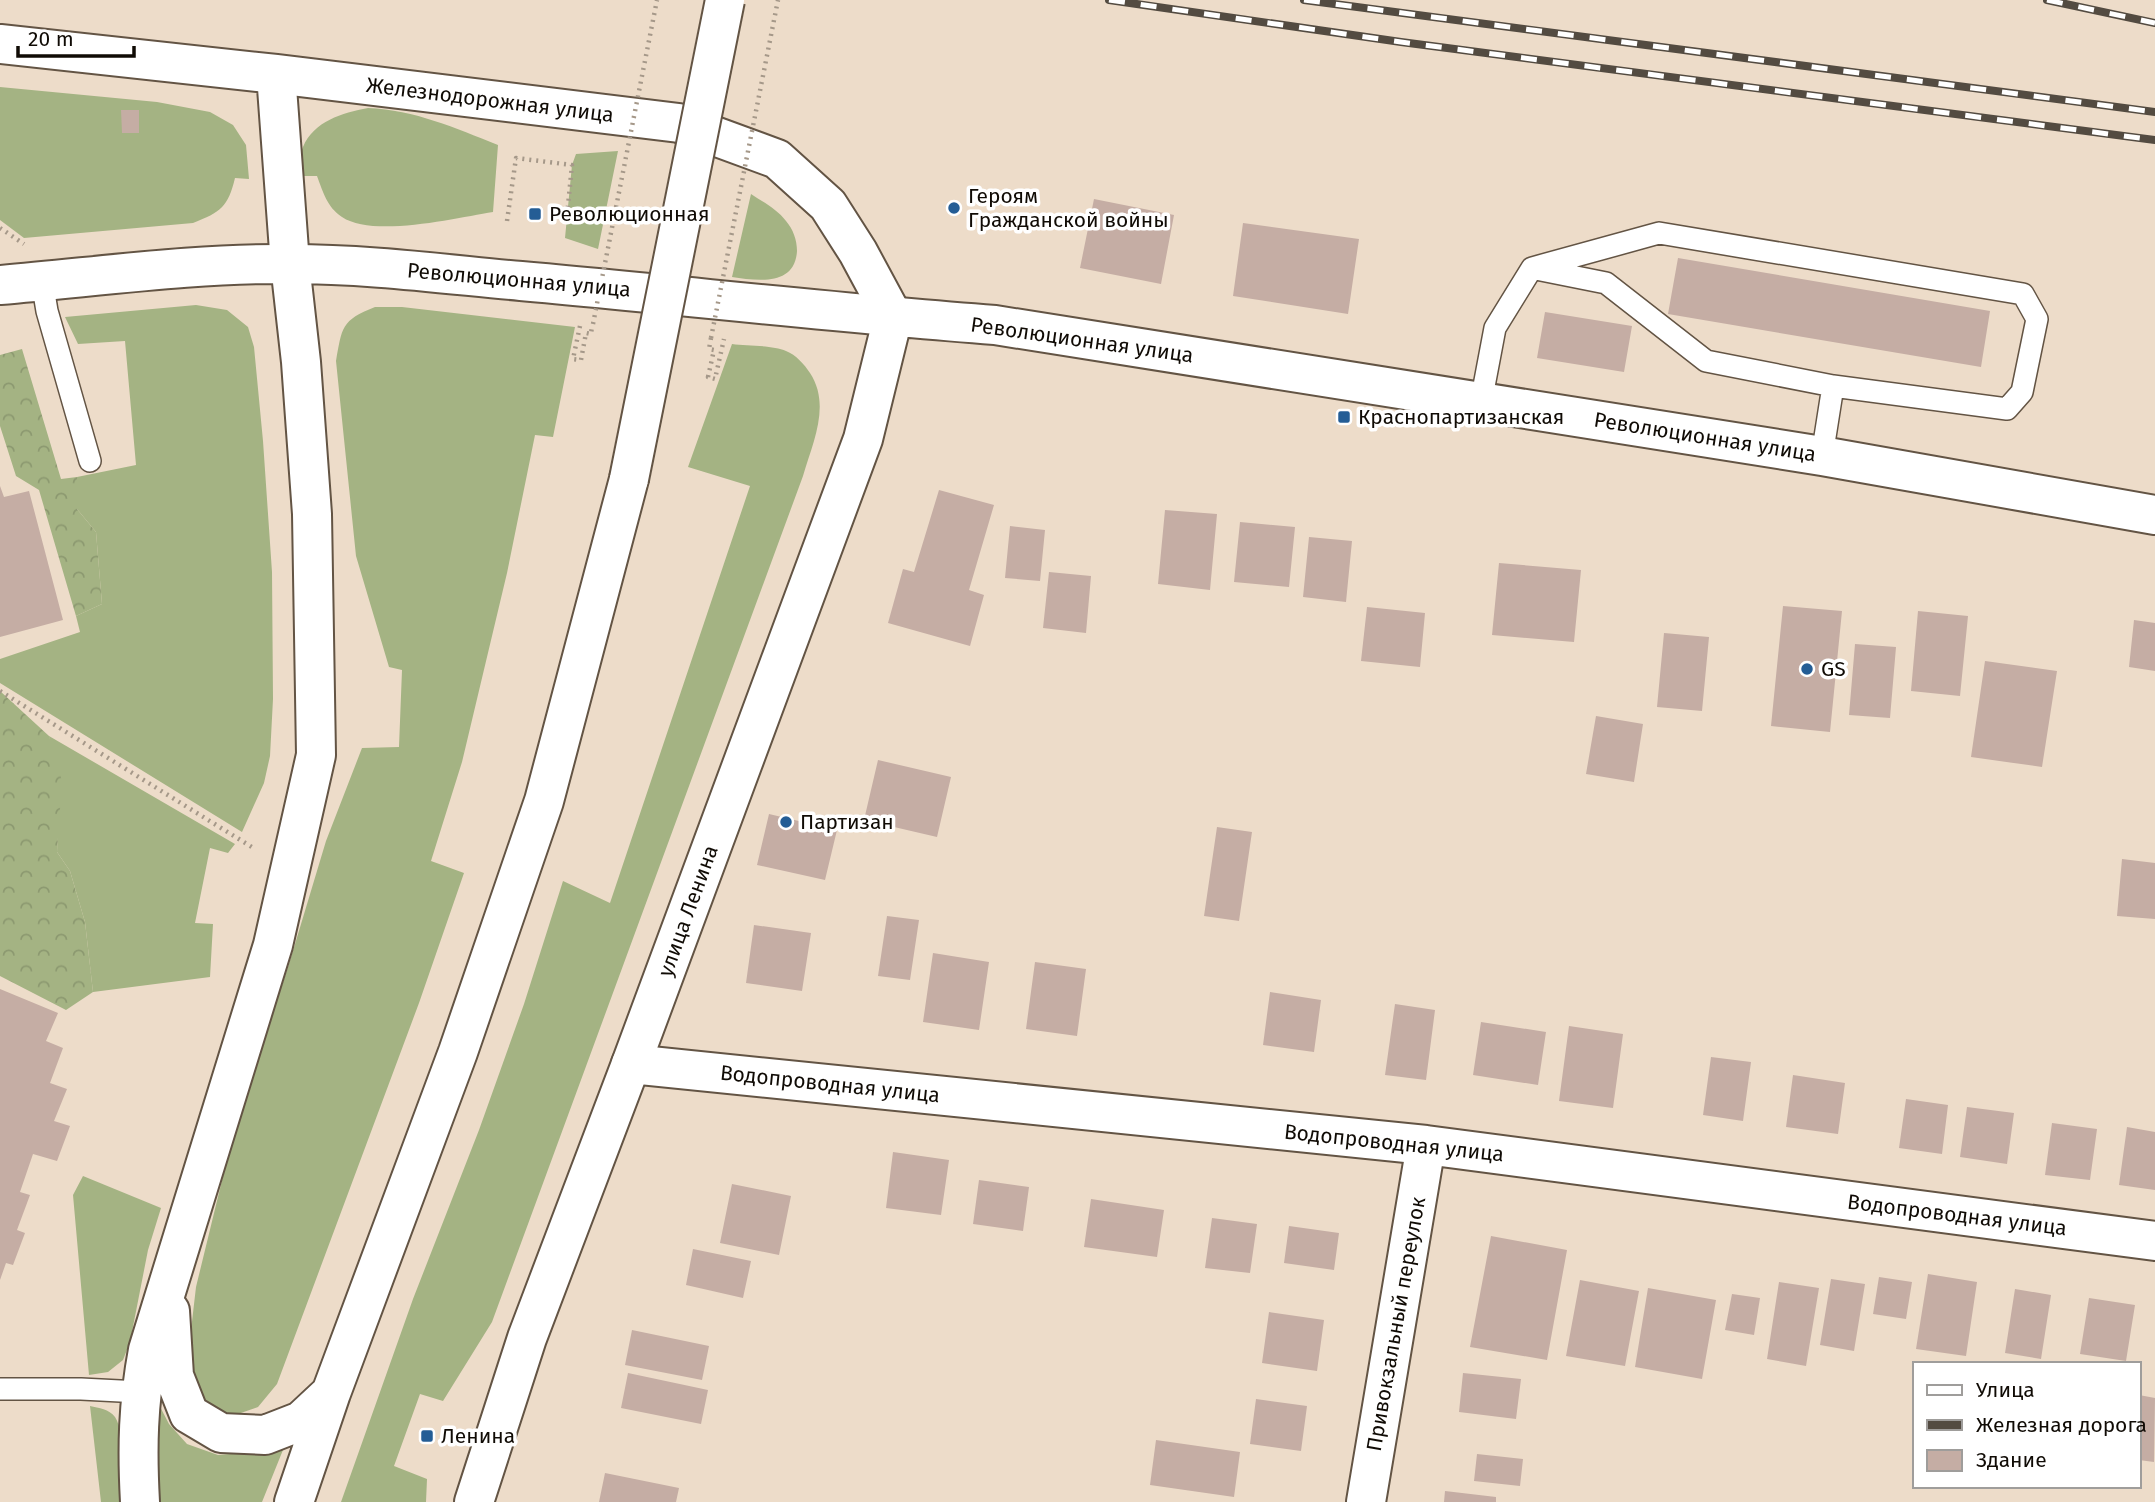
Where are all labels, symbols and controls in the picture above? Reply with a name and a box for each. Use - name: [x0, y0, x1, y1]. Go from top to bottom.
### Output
- scale bar: [18, 14, 133, 58]
- text: 20 m: [28, 26, 74, 52]
- street label: Железнодорожная улица: [365, 72, 615, 128]
- place label: Героям Гражданской войны: [968, 183, 1169, 233]
- marker: Героям Гражданской войны: [946, 200, 962, 216]
- place label: Революционная: [549, 201, 709, 227]
- marker: Революционная: [527, 206, 543, 222]
- street label: Революционная улица: [406, 257, 632, 303]
- street label: Революционная улица: [969, 312, 1195, 368]
- place label: Краснопартизанская: [1358, 404, 1564, 430]
- street label: Революционная улица: [1592, 407, 1818, 467]
- marker: Краснопартизанская: [1336, 409, 1352, 425]
- place label: GS: [1821, 656, 1846, 682]
- marker: GS: [1799, 661, 1815, 677]
- place label: Партизан: [800, 809, 894, 835]
- marker: Партизан: [778, 814, 794, 830]
- street label: улица Ленина: [652, 842, 724, 980]
- street label: Водопроводная улица: [719, 1060, 941, 1108]
- street label: Водопроводная улица: [1283, 1119, 1505, 1167]
- street label: Водопроводная улица: [1846, 1189, 2068, 1241]
- street label: Привокзальный переулок: [1361, 1195, 1431, 1453]
- legend: [1913, 1362, 2141, 1488]
- text: Улица: [1976, 1377, 2035, 1403]
- text: Железная дорога: [1976, 1412, 2147, 1438]
- place label: Ленина: [441, 1423, 515, 1449]
- marker: Ленина: [419, 1428, 435, 1444]
- text: Здание: [1976, 1447, 2047, 1473]

